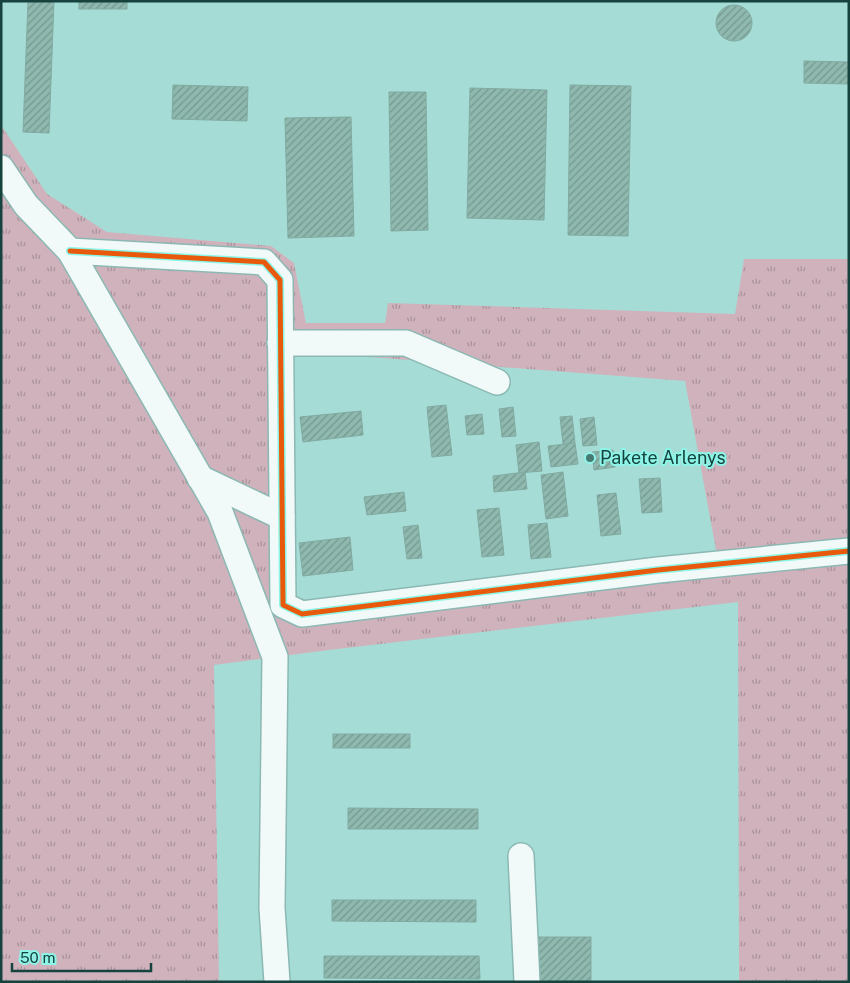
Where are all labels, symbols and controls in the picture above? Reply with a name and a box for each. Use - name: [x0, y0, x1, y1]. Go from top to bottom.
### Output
- place label: Pakete Arlenys: [600, 447, 726, 468]
- marker: Pakete Arlenys: [584, 452, 596, 464]
- scale bar: [12, 940, 151, 972]
- text: 50 m: [20, 949, 55, 966]

